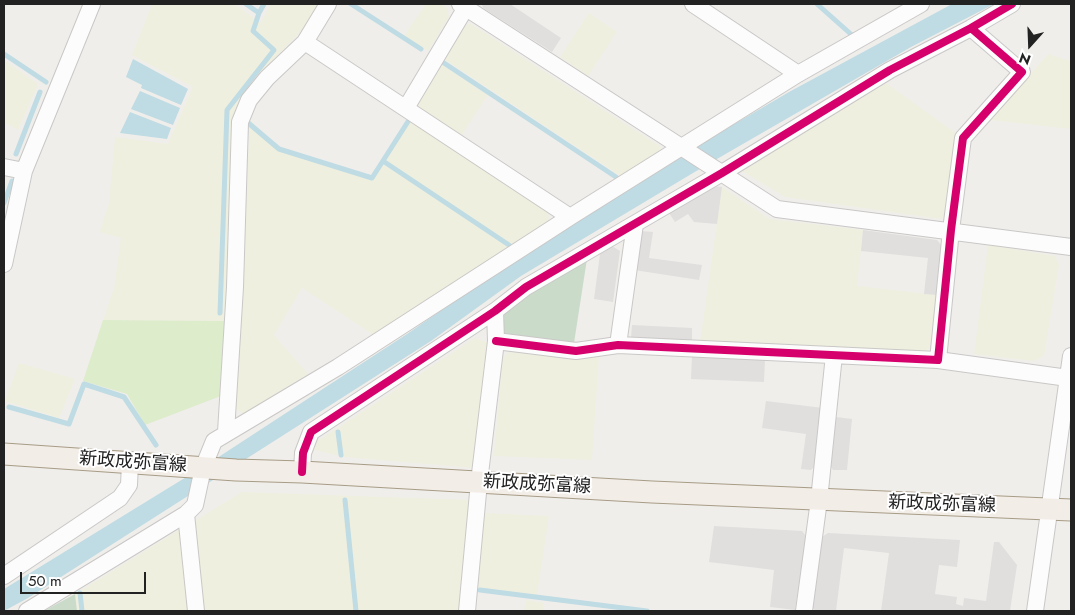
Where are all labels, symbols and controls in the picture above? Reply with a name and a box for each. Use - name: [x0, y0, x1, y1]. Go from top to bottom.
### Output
- north arrow: [1005, 20, 1055, 70]
- text: N: [1016, 48, 1034, 70]
- street label: 新政成弥富線: [78, 448, 188, 478]
- street label: 新政成弥富線: [483, 471, 591, 499]
- street label: 新政成弥富線: [888, 492, 996, 518]
- scale bar: [22, 562, 149, 594]
- text: 50 m: [28, 570, 62, 592]

